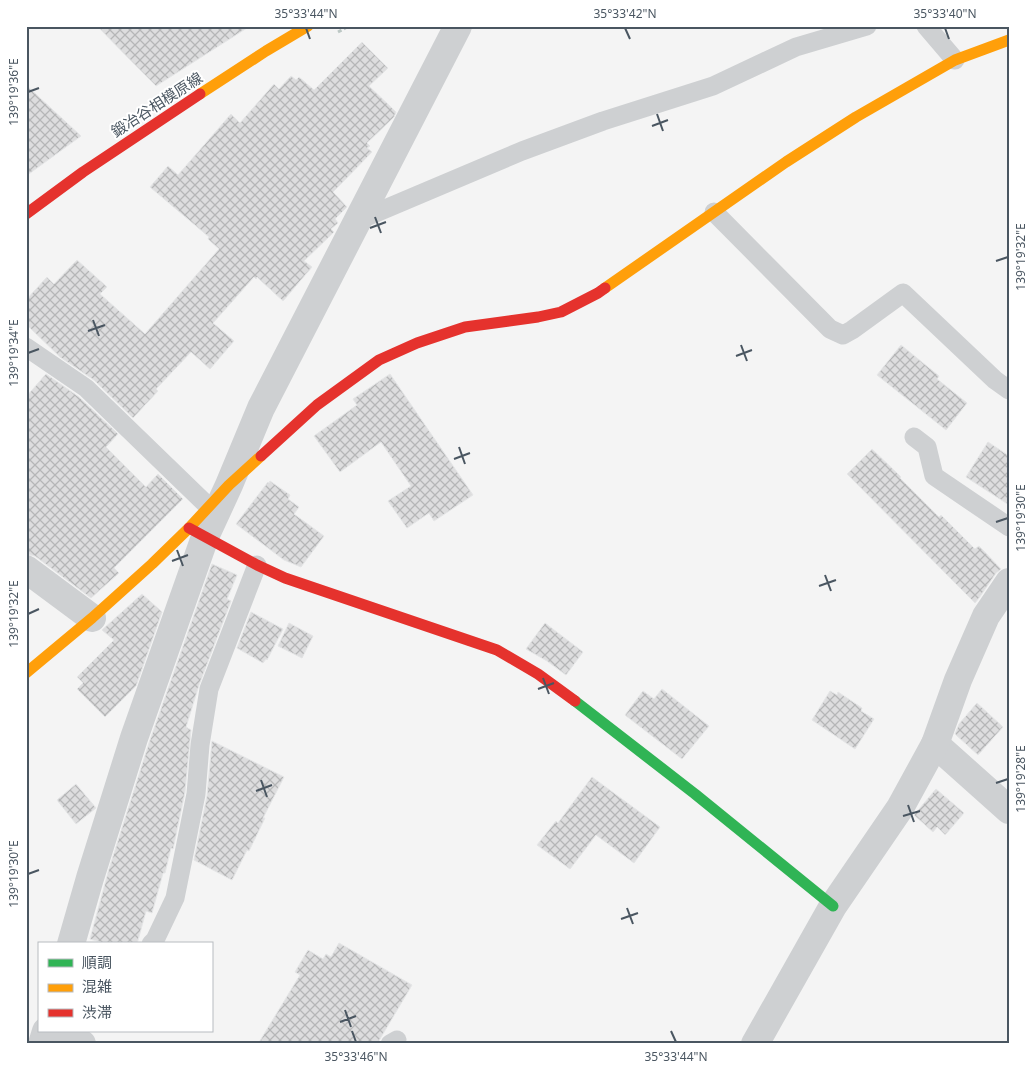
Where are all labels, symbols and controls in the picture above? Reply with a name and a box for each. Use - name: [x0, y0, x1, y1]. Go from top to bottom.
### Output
- text: 35°33'44"N: [274, 5, 338, 22]
- text: 35°33'42"N: [593, 5, 657, 22]
- text: 35°33'40"N: [913, 5, 977, 22]
- text: 139°19'36"E: [5, 58, 22, 126]
- street label: 鍛冶谷相模原線: [107, 67, 206, 141]
- text: 139°19'32"E: [1012, 223, 1029, 291]
- text: 139°19'34"E: [5, 319, 22, 387]
- text: 139°19'30"E: [1012, 484, 1029, 552]
- text: 139°19'32"E: [5, 580, 22, 648]
- text: 139°19'28"E: [1012, 745, 1029, 813]
- text: 139°19'30"E: [5, 840, 22, 908]
- legend: [38, 942, 212, 1032]
- text: 順調: [82, 952, 112, 972]
- text: 混雑: [82, 976, 112, 996]
- text: 渋滞: [82, 1002, 112, 1022]
- text: 35°33'46"N: [324, 1048, 388, 1065]
- text: 35°33'44"N: [644, 1048, 708, 1065]

